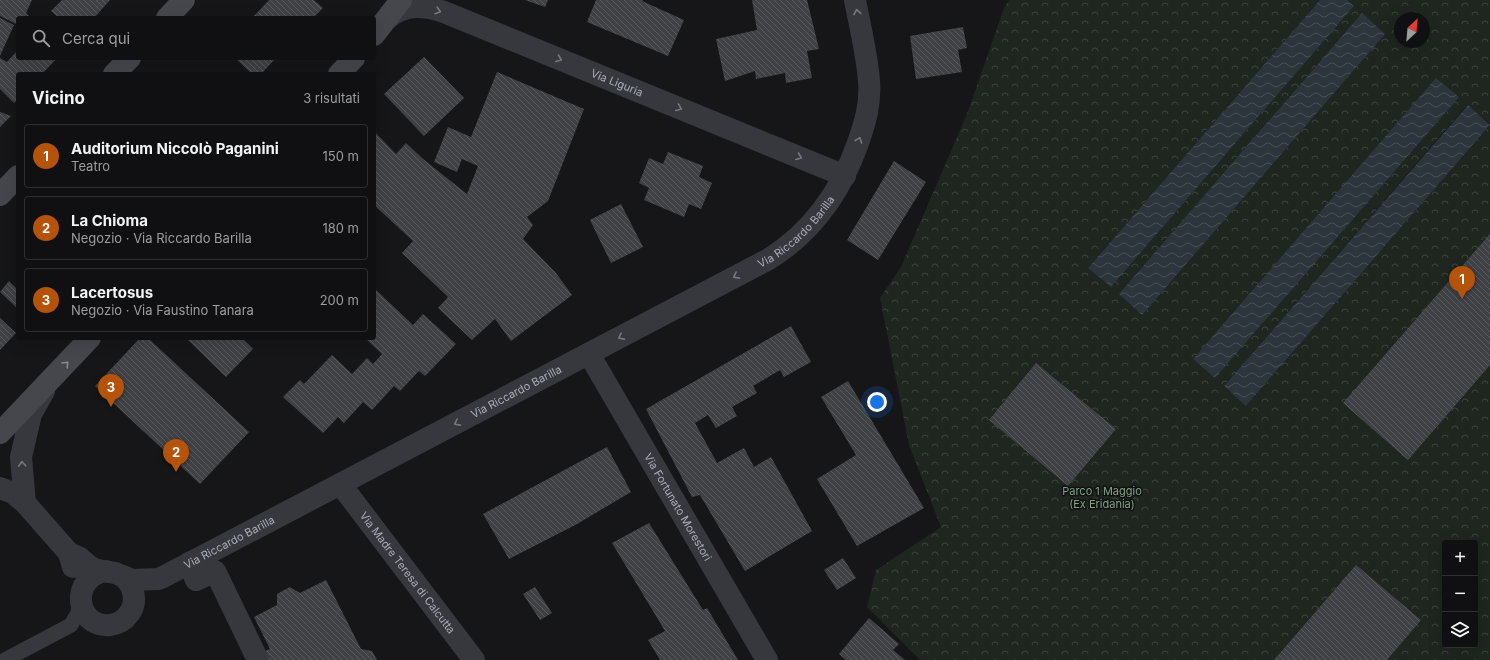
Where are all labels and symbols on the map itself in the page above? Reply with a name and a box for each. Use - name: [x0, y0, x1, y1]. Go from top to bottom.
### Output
- one-way arrow: [434, 6, 441, 14]
- one-way arrow: [854, 9, 862, 15]
- north arrow: [1394, 12, 1430, 48]
- one-way arrow: [554, 54, 562, 62]
- street label: Via Liguria: [589, 66, 645, 100]
- one-way arrow: [676, 104, 683, 112]
- one-way arrow: [855, 136, 863, 143]
- one-way arrow: [796, 153, 803, 161]
- street label: Via Riccardo Barilla: [755, 193, 837, 271]
- pin: 1: [1449, 266, 1475, 299]
- one-way arrow: [733, 272, 741, 279]
- one-way arrow: [618, 332, 626, 340]
- one-way arrow: [61, 361, 68, 369]
- street label: Via Riccardo Barilla: [468, 362, 564, 421]
- pin: 3: [98, 374, 124, 407]
- your location: [867, 392, 887, 412]
- one-way arrow: [454, 419, 461, 426]
- pin: 2: [163, 439, 189, 472]
- street label: Via Fortunato Morestori: [641, 451, 715, 563]
- one-way arrow: [17, 461, 26, 467]
- park label: Parco 1 Maggio (Ex Eridania): [1062, 484, 1142, 511]
- street label: Via Madre Teresa di Calcutta: [357, 509, 458, 636]
- street label: Via Riccardo Barilla: [181, 513, 277, 572]

